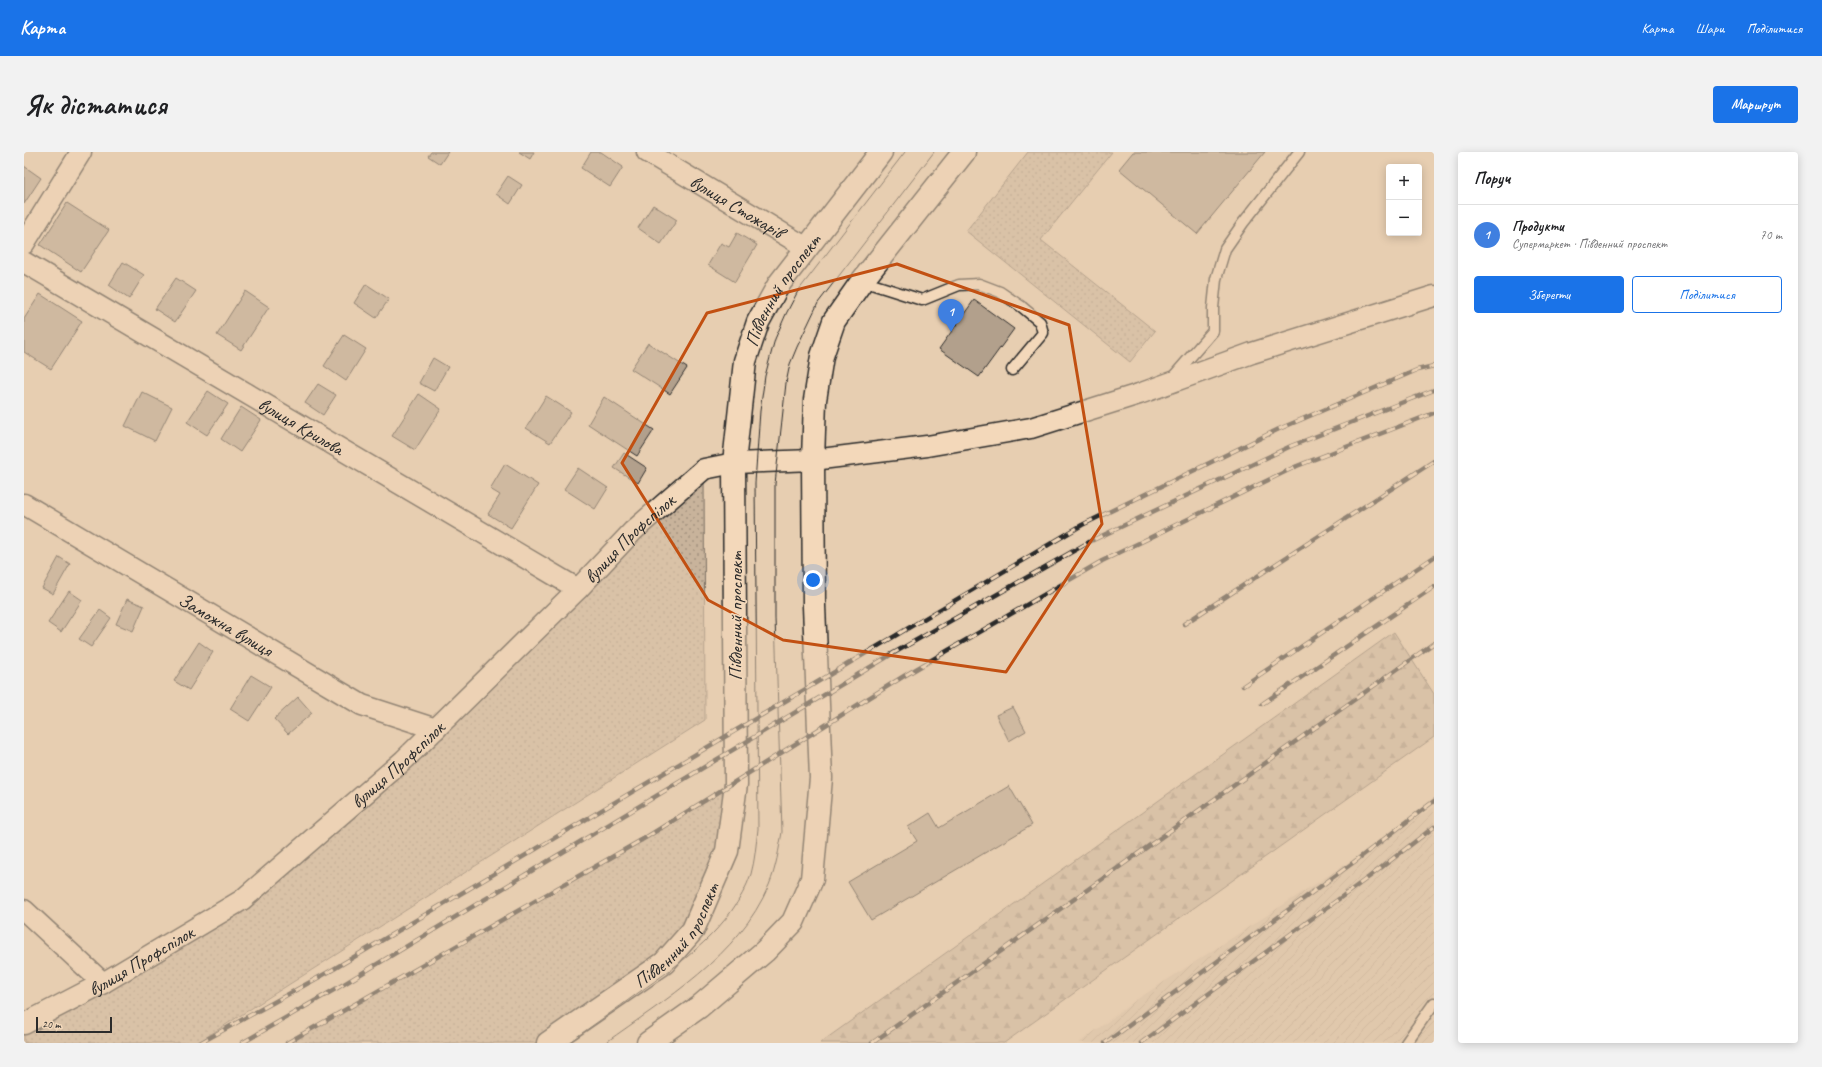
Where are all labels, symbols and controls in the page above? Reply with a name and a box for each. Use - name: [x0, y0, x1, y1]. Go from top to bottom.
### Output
- text: Карта: [20, 16, 65, 40]
- text: Карта: [1642, 20, 1674, 37]
- text: Шари: [1696, 20, 1724, 37]
- text: Поділитися: [1746, 20, 1802, 37]
- button: Маршрут: [1713, 86, 1798, 123]
- text: Як дістатися: [24, 87, 167, 122]
- map controls: [1386, 164, 1422, 236]
- button: +: [1386, 164, 1422, 200]
- text: Поруч: [1474, 168, 1510, 189]
- street label: вулиця Стожарів: [685, 170, 791, 246]
- button: −: [1386, 200, 1422, 236]
- text: Продукти: [1512, 217, 1564, 236]
- text: 1: [1484, 227, 1490, 243]
- text: 70 m: [1760, 227, 1782, 243]
- street label: Південний проспект: [740, 228, 827, 350]
- text: Супермаркет · Південний проспект: [1512, 236, 1667, 252]
- button: Зберегти: [1474, 276, 1624, 313]
- button: Поділитися: [1632, 276, 1782, 313]
- pin: 1: [938, 299, 964, 332]
- street label: вулиця Крилова: [254, 392, 350, 462]
- street label: вулиця Профспілок: [579, 488, 682, 589]
- street label: Південний проспект: [724, 550, 748, 681]
- your location: [803, 570, 823, 590]
- street label: Заможна вулиця: [174, 588, 278, 663]
- street label: вулиця Профспілок: [346, 715, 451, 814]
- street label: Південний проспект: [629, 878, 726, 993]
- street label: вулиця Профспілок: [84, 920, 200, 1002]
- scale bar: [36, 1015, 112, 1034]
- text: 20 m: [42, 1017, 61, 1031]

